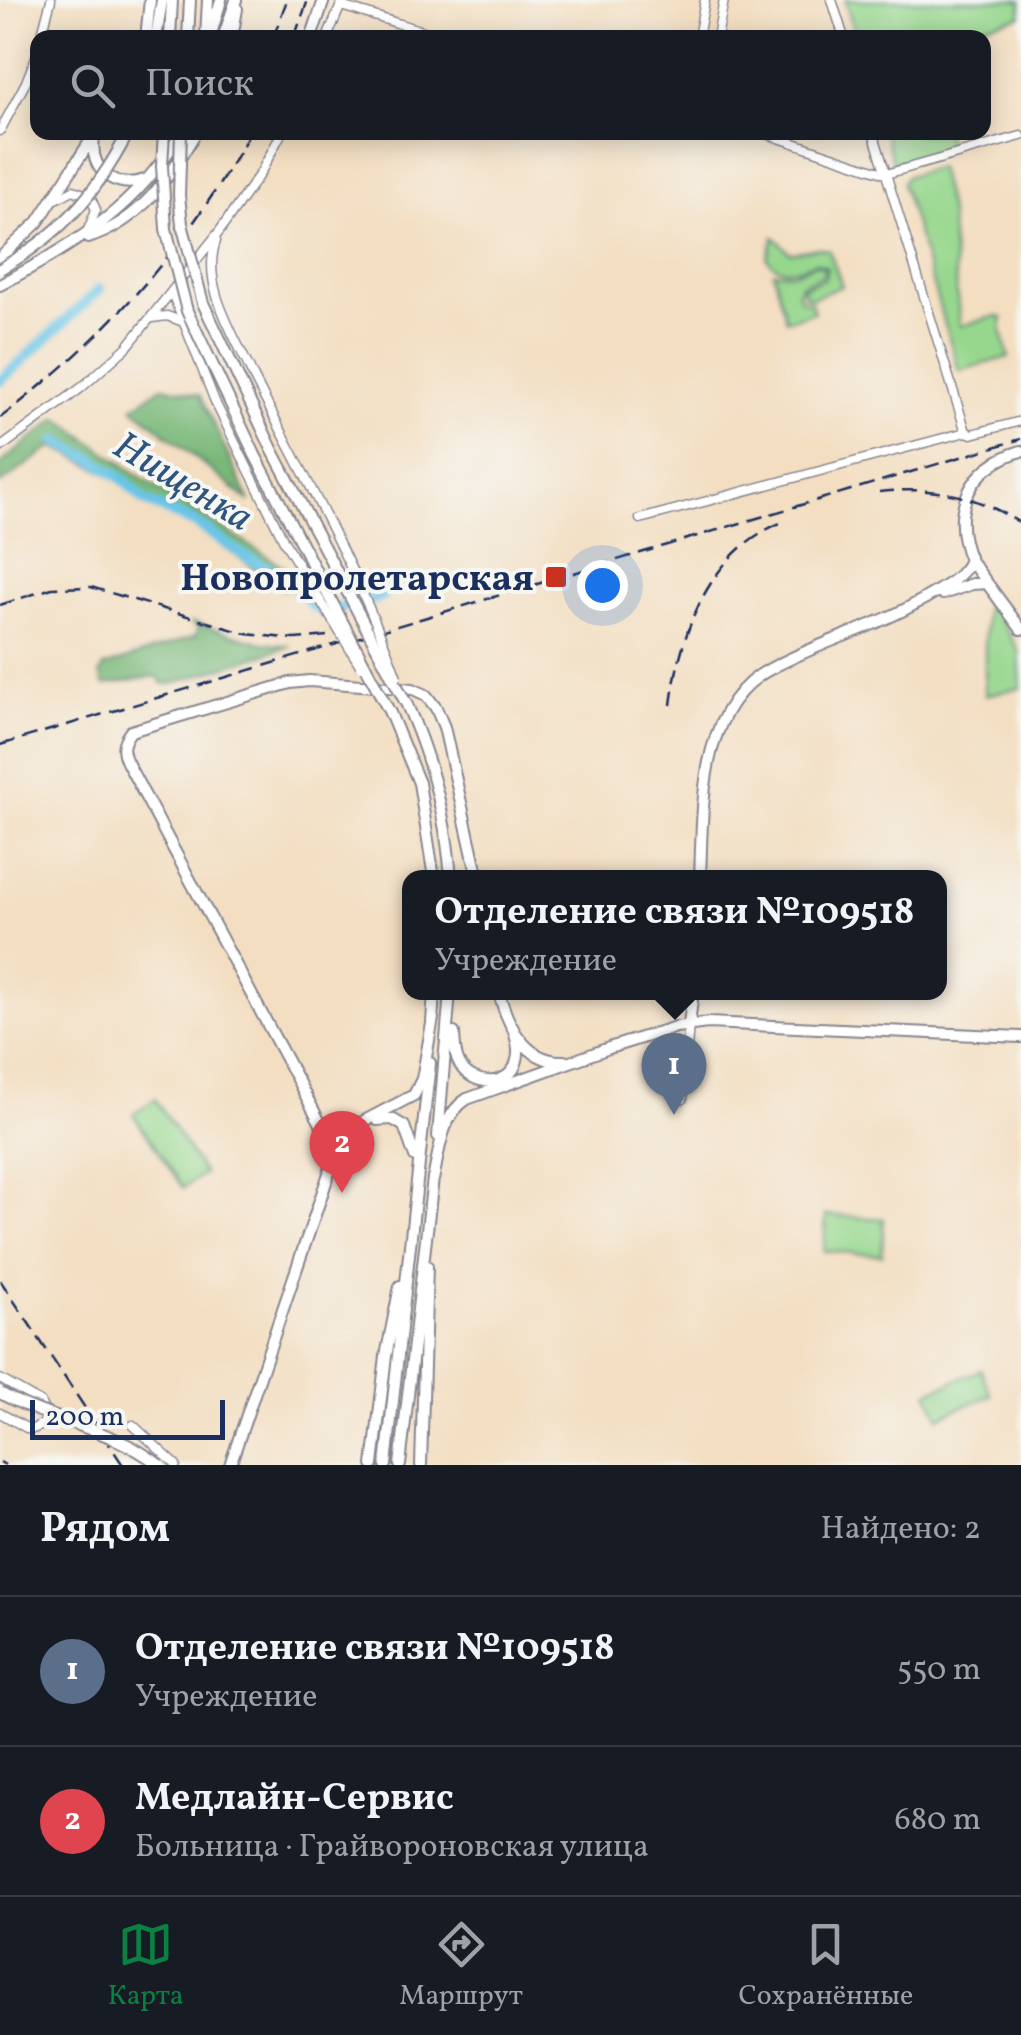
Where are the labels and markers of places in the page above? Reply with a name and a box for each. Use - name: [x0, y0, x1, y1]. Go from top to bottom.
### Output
- place label: Новопролетарская: [180, 554, 534, 607]
- marker: Новопролетарская: [543, 564, 569, 590]
- pin: 1: [642, 1032, 706, 1115]
- pin: 2: [310, 1110, 374, 1193]

